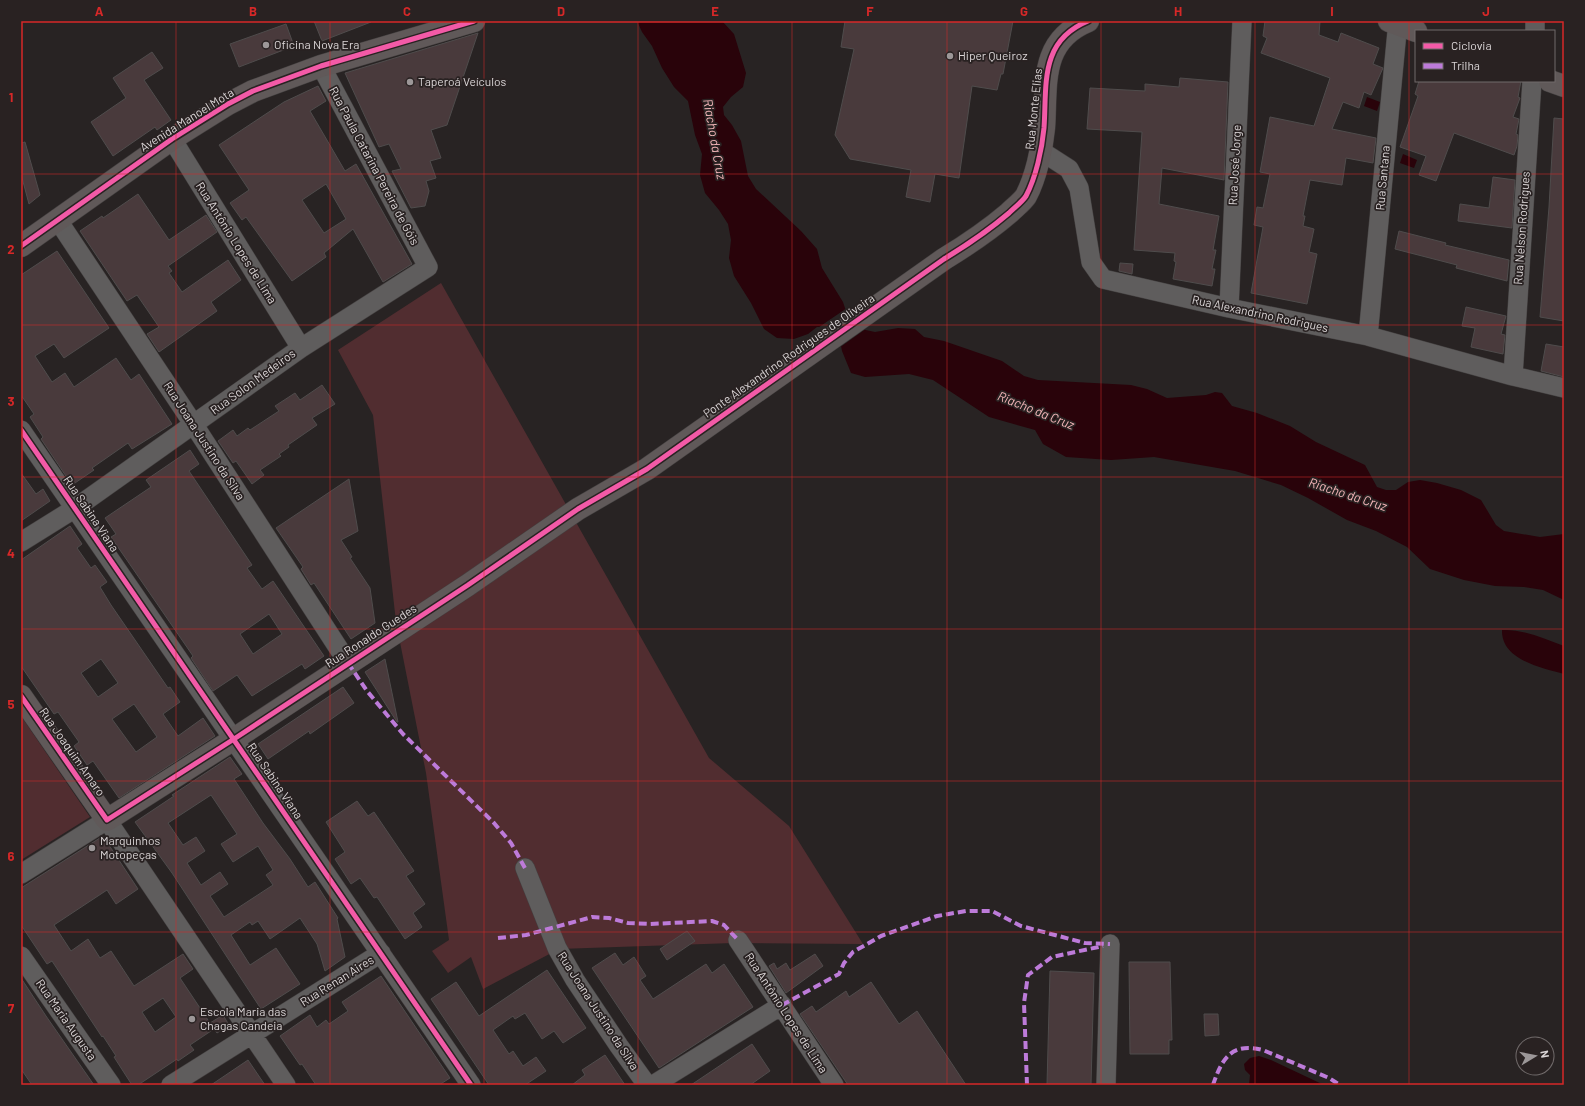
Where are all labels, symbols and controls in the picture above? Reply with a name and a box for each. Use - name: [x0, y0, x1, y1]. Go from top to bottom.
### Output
- text: A: [95, 3, 104, 19]
- text: B: [249, 3, 257, 19]
- text: C: [403, 3, 411, 19]
- text: D: [557, 3, 565, 19]
- text: E: [711, 3, 719, 19]
- text: F: [866, 3, 874, 19]
- text: G: [1020, 3, 1028, 19]
- text: H: [1174, 3, 1182, 19]
- text: I: [1330, 3, 1334, 19]
- text: J: [1482, 3, 1490, 19]
- legend: [1415, 30, 1555, 82]
- place label: Oficina Nova Era: [274, 37, 359, 51]
- text: Ciclovia: [1451, 38, 1492, 52]
- marker: Oficina Nova Era: [261, 40, 271, 50]
- place label: Hiper Queiroz: [958, 48, 1028, 62]
- marker: Hiper Queiroz: [945, 51, 955, 61]
- text: Trilha: [1451, 58, 1480, 72]
- street label: Rua Monte Elias: [1022, 67, 1044, 150]
- place label: Taperoá Veículos: [418, 74, 506, 88]
- marker: Taperoá Veículos: [405, 77, 415, 87]
- street label: Rua Paula Catarina Pereira de Góis: [327, 84, 423, 247]
- street label: Avenida Manoel Mota: [137, 85, 236, 154]
- text: 1: [9, 89, 13, 105]
- water label: Riacho da Cruz: [700, 98, 730, 181]
- street label: Rua José Jorge: [1225, 124, 1243, 206]
- street label: Rua Santana: [1372, 145, 1392, 211]
- street label: Rua Nelson Rodrigues: [1510, 171, 1532, 285]
- street label: Rua Antônio Lopes de Lima: [194, 179, 280, 306]
- text: 2: [7, 241, 15, 257]
- street label: Ponte Alexandrino Rodrigues de Oliveira: [700, 290, 877, 420]
- street label: Rua Alexandrino Rodrigues: [1191, 292, 1330, 334]
- street label: Rua Solon Medeiros: [207, 346, 298, 417]
- street label: Rua Joana Justino da Silva: [161, 379, 248, 502]
- water label: Riacho da Cruz: [995, 387, 1077, 433]
- text: 3: [7, 393, 15, 409]
- street label: Rua Sabina Viana: [61, 473, 122, 554]
- water label: Riacho da Cruz: [1307, 474, 1390, 514]
- text: 4: [7, 545, 15, 561]
- street label: Rua Ronaldo Guedes: [322, 600, 419, 670]
- text: 5: [7, 696, 15, 712]
- street label: Rua Joaquim Amaro: [37, 705, 109, 798]
- street label: Rua Sabina Viana: [245, 740, 306, 821]
- place label: Marquinhos Motopeças: [100, 833, 160, 861]
- marker: Marquinhos Motopeças: [87, 843, 97, 853]
- text: 6: [8, 848, 15, 864]
- street label: Rua Joana Justino da Silva: [555, 949, 642, 1072]
- street label: Rua Antônio Lopes de Lima: [743, 950, 831, 1075]
- street label: Rua Renan Aires: [297, 952, 376, 1008]
- street label: Rua Maria Augusta: [34, 976, 100, 1063]
- text: 7: [8, 1000, 15, 1016]
- place label: Escola Maria das Chagas Candeia: [200, 1004, 286, 1032]
- marker: Escola Maria das Chagas Candeia: [187, 1014, 197, 1024]
- north arrow: [1515, 1036, 1555, 1076]
- text: N: [1538, 1049, 1552, 1059]

